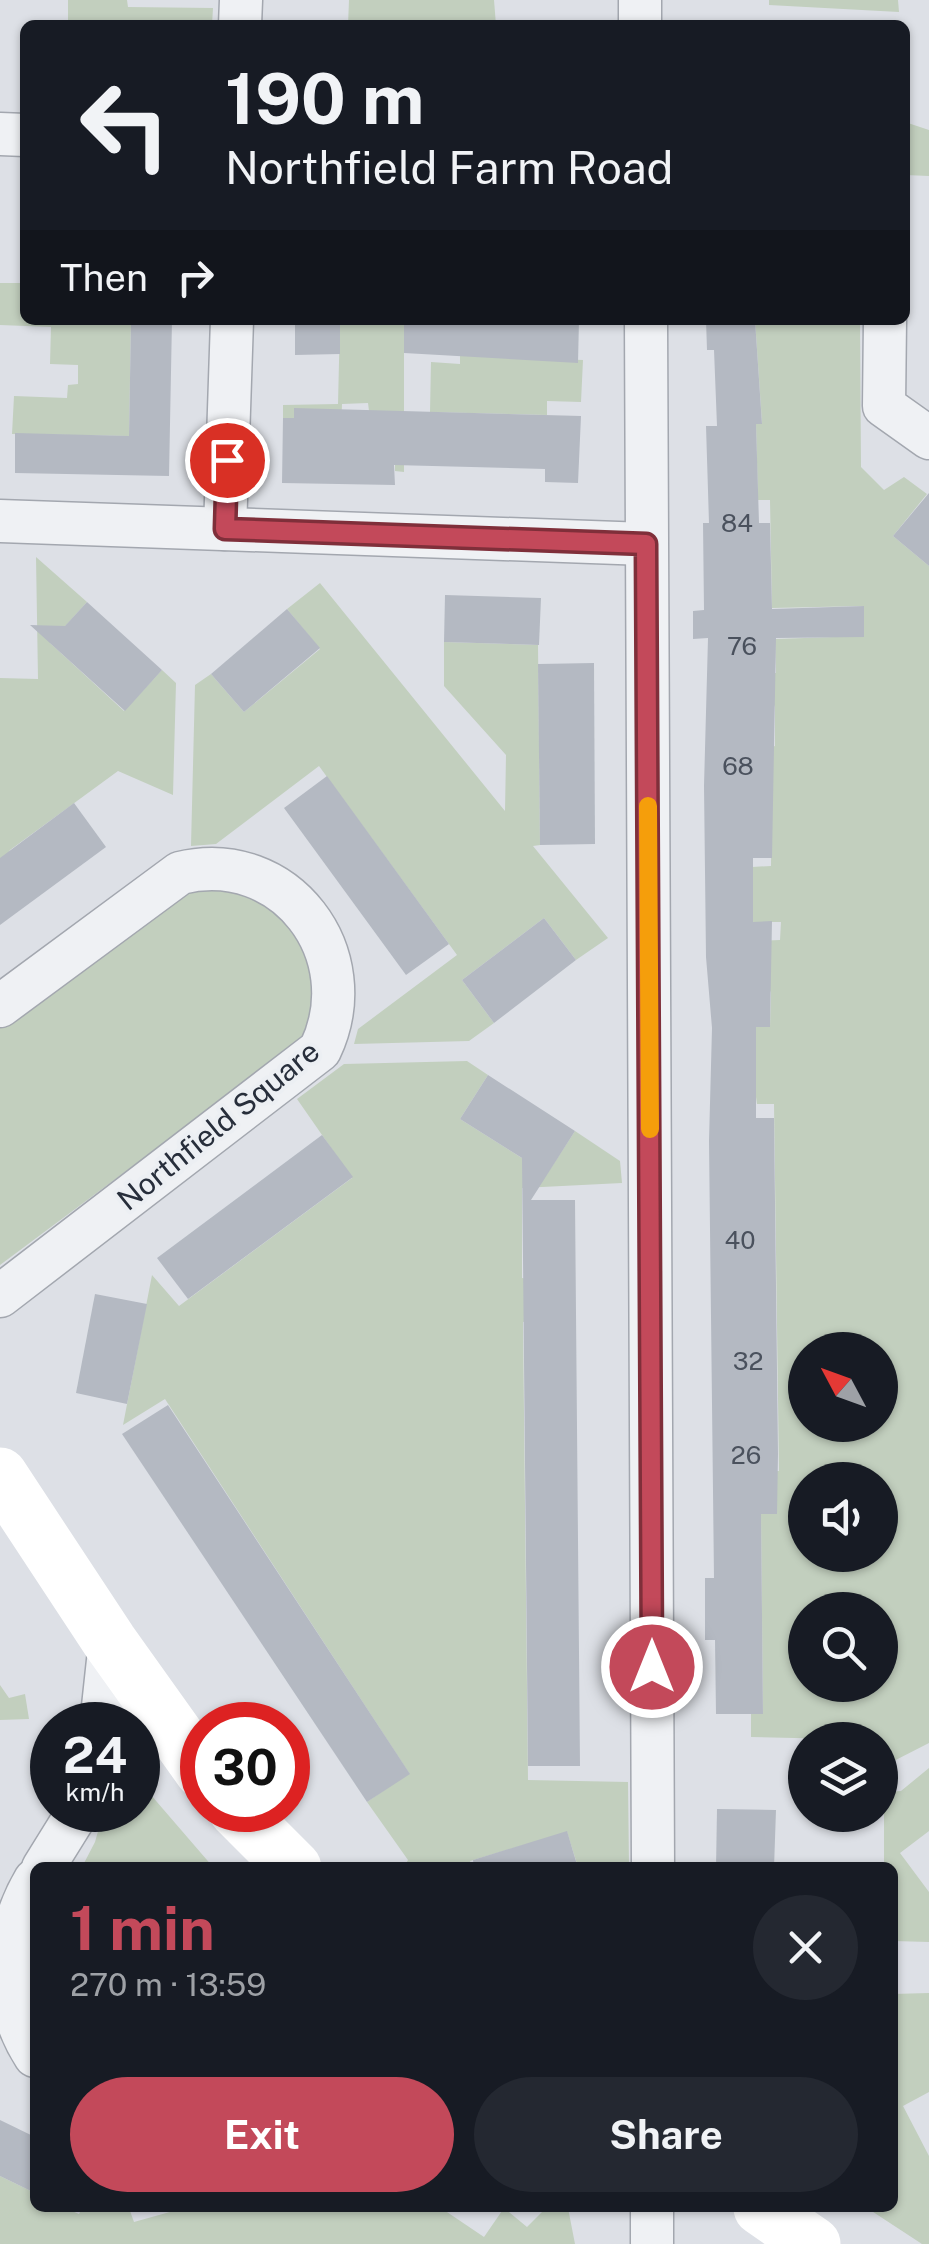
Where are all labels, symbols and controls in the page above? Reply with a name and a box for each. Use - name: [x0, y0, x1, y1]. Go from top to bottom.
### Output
- text: 190 m: [225, 57, 424, 140]
- icon: left: [60, 60, 190, 190]
- text: Northfield Farm Road: [225, 141, 673, 194]
- icon: right: [168, 250, 223, 305]
- text: Then: [60, 255, 148, 300]
- pin: [185, 418, 270, 503]
- icon: arrive: [200, 433, 255, 488]
- house number: 84: [721, 508, 753, 538]
- house number: 76: [727, 631, 757, 661]
- house number: 68: [722, 751, 754, 781]
- street label: Northfield Square: [110, 1033, 326, 1217]
- house number: 40: [724, 1225, 756, 1255]
- north arrow: [788, 1332, 898, 1442]
- map controls: [788, 1332, 898, 1832]
- house number: 32: [733, 1346, 763, 1376]
- house number: 26: [731, 1440, 761, 1470]
- button: sound: [788, 1462, 898, 1572]
- button: search: [788, 1592, 898, 1702]
- position arrow: [600, 1615, 704, 1719]
- speed limit sign: 30: [180, 1702, 310, 1832]
- button: layers: [788, 1722, 898, 1832]
- text: 24: [63, 1725, 127, 1784]
- text: km/h: [66, 1777, 124, 1807]
- text: 1 min: [70, 1893, 215, 1964]
- button: close: [753, 1895, 858, 2000]
- text: 270 m · 13:59: [70, 1966, 266, 2003]
- button: Exit: [70, 2077, 454, 2192]
- button: Share: [474, 2077, 858, 2192]

